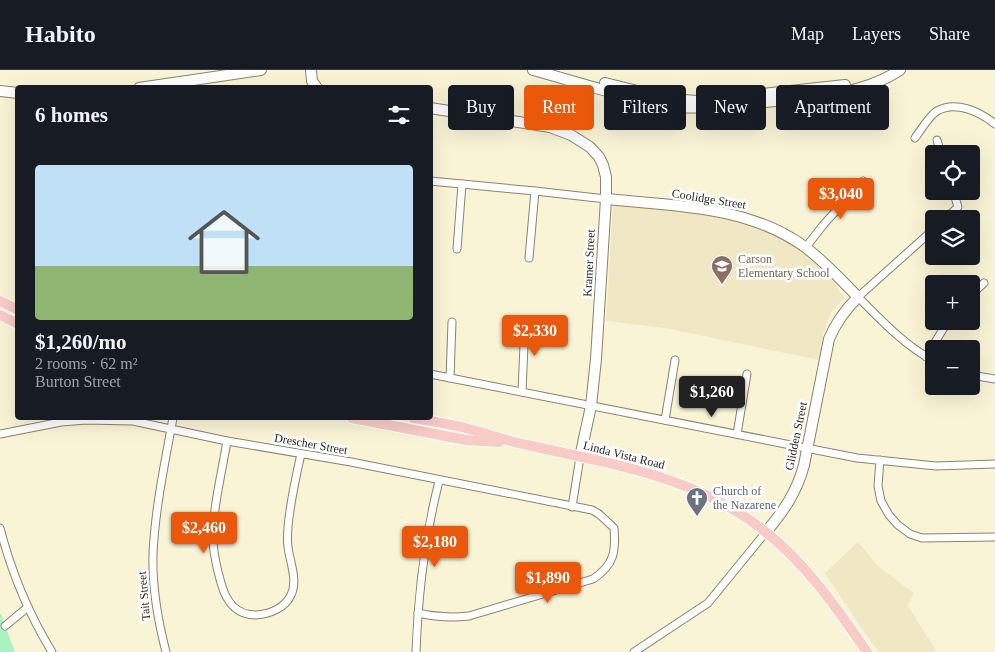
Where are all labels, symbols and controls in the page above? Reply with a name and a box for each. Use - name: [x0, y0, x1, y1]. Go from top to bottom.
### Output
- text: Habito: [25, 21, 96, 47]
- text: Map: [791, 24, 824, 44]
- text: Layers: [852, 24, 901, 44]
- text: Share: [929, 24, 970, 44]
- chip: Buy: [448, 85, 514, 130]
- chip: Rent: [524, 85, 594, 130]
- chip: Filters: [604, 85, 686, 130]
- chip: New: [696, 85, 766, 130]
- chip: Apartment: [776, 85, 889, 130]
- icon: filters: [385, 101, 413, 129]
- text: 6 homes: [35, 103, 108, 127]
- map controls: [925, 145, 980, 395]
- button: locate: [925, 145, 980, 200]
- pin: $3,040: [800, 178, 882, 220]
- text: $3,040: [819, 185, 863, 202]
- street label: Coolidge Street: [671, 186, 748, 212]
- icon: home: [179, 197, 269, 287]
- button: layers: [925, 210, 980, 265]
- street label: Kramer Street: [580, 228, 598, 297]
- place label: Carson Elementary School: [738, 252, 830, 280]
- school or university icon: Carson Elementary School: [710, 254, 734, 285]
- button: +: [925, 275, 980, 330]
- pin: $2,330: [494, 314, 576, 357]
- text: $2,330: [513, 322, 557, 339]
- text: $1,260/mo: [35, 330, 127, 354]
- button: −: [925, 340, 980, 395]
- text: 2 rooms · 62 m²: [35, 355, 138, 372]
- text: Burton Street: [35, 373, 121, 390]
- pin: $1,260: [671, 376, 753, 418]
- text: $1,260: [690, 383, 734, 400]
- street label: Glidden Street: [782, 400, 810, 472]
- street label: Drescher Street: [273, 431, 349, 457]
- street label: Linda Vista Road: [582, 438, 666, 472]
- place label: Church of the Nazarene: [713, 484, 776, 512]
- church icon: Church of the Nazarene: [685, 486, 709, 517]
- pin: $2,460: [163, 512, 245, 554]
- text: $2,460: [182, 519, 226, 536]
- pin: $2,180: [394, 526, 476, 568]
- text: $2,180: [413, 533, 457, 550]
- pin: $1,890: [507, 562, 589, 604]
- text: $1,890: [526, 569, 570, 586]
- street label: Tait Street: [135, 570, 153, 621]

